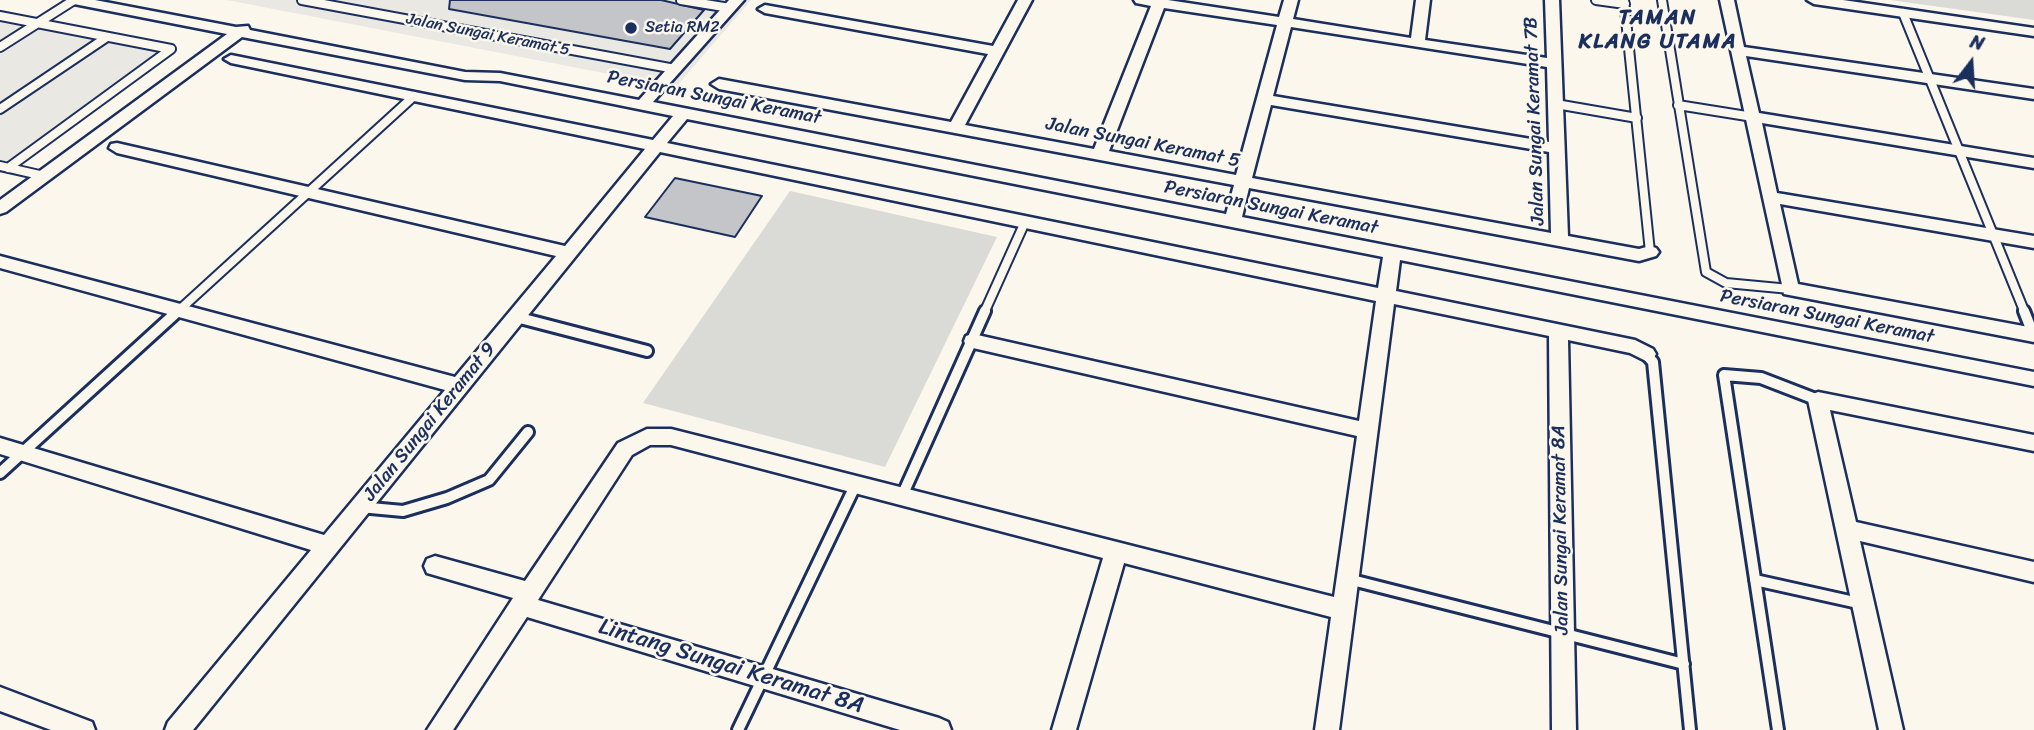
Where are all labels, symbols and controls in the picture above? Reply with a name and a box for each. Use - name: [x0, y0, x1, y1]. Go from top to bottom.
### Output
- district label: TAMAN KLANG UTAMA: [1579, 6, 1737, 56]
- street label: Jalan Sungai Keramat 5: [405, 10, 571, 60]
- street label: Jalan Sungai Keramat 7B: [1520, 16, 1550, 226]
- place label: Setia RM2: [645, 18, 719, 38]
- marker: Setia RM2: [623, 20, 639, 36]
- text: N: [1966, 25, 1988, 60]
- north arrow: [1936, 28, 2006, 98]
- street label: Persiaran Sungai Keramat: [605, 66, 823, 130]
- street label: Jalan Sungai Keramat 5: [1044, 113, 1242, 173]
- street label: Persiaran Sungai Keramat: [1162, 176, 1380, 240]
- street label: Persiaran Sungai Keramat: [1718, 285, 1936, 349]
- street label: Jalan Sungai Keramat 9: [359, 338, 501, 506]
- street label: Jalan Sungai Keramat 8A: [1548, 425, 1574, 635]
- street label: Lintang Sungai Keramat 8A: [595, 613, 867, 721]

